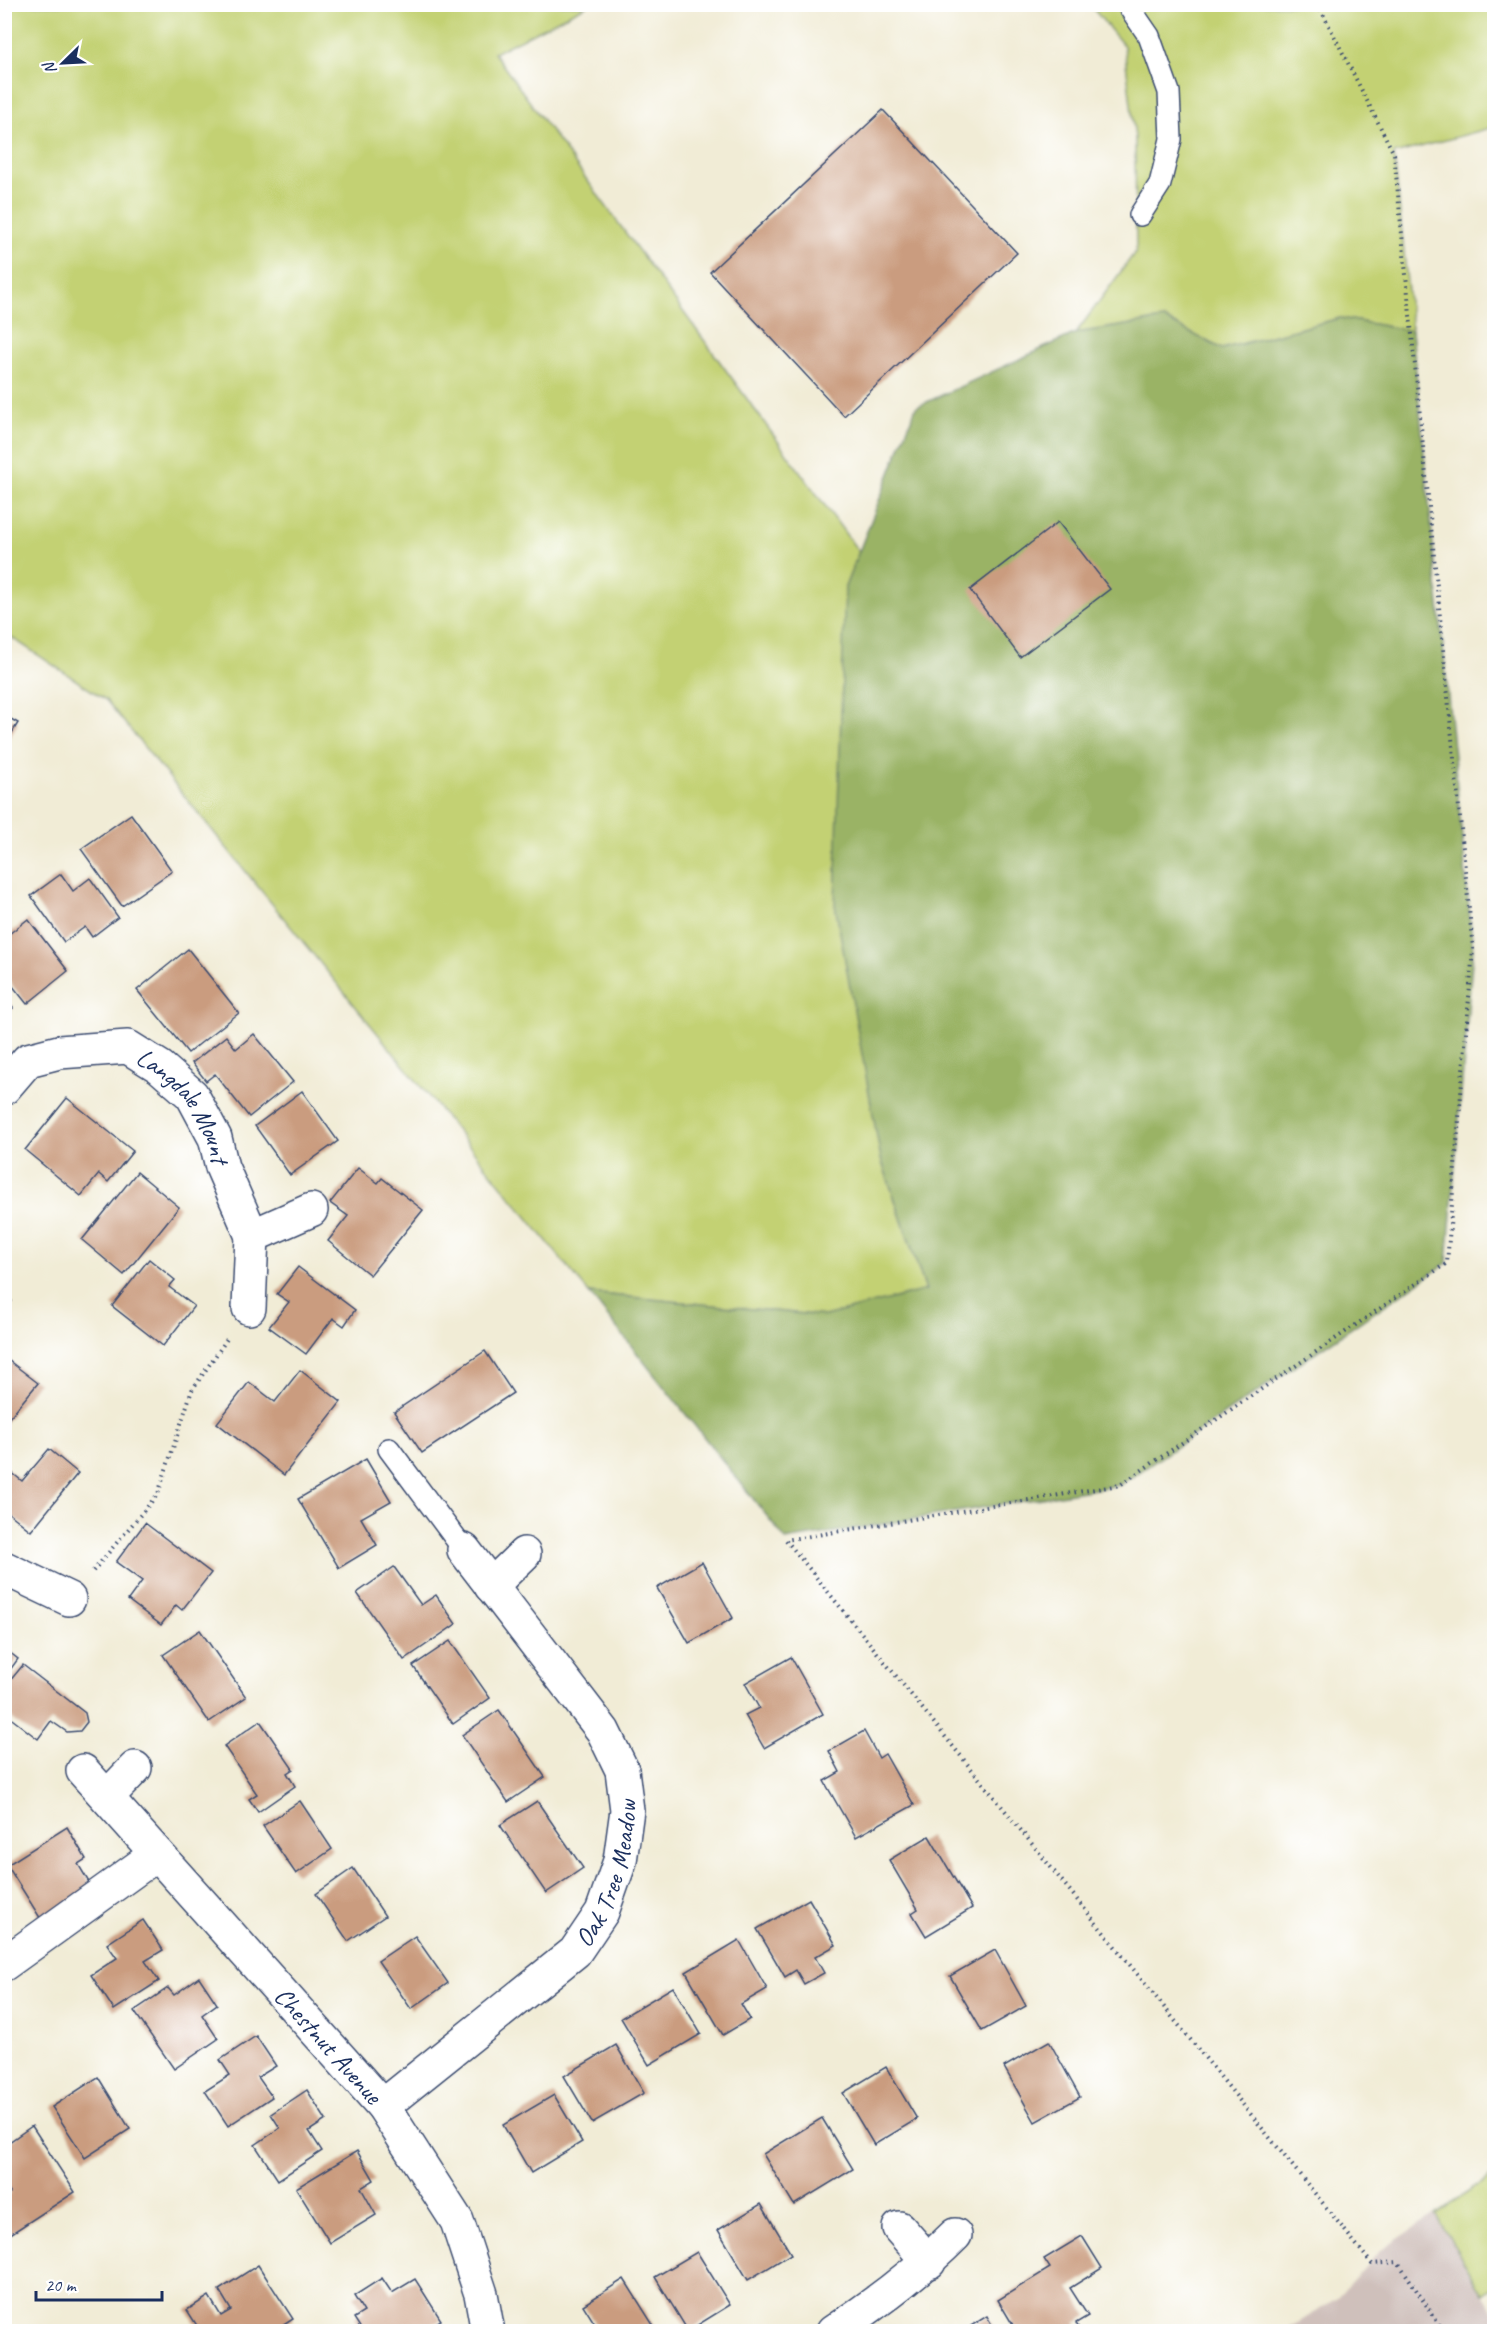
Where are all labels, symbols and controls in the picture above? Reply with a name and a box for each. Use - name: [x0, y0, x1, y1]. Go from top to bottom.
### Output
- north arrow: [33, 33, 93, 93]
- text: N: [38, 57, 61, 77]
- street label: Langdale Mount: [131, 1040, 238, 1170]
- street label: Oak Tree Meadow: [567, 1797, 644, 1953]
- street label: Chestnut Avenue: [267, 1980, 391, 2112]
- scale bar: [36, 2264, 162, 2302]
- text: 20 m: [45, 2274, 78, 2296]

